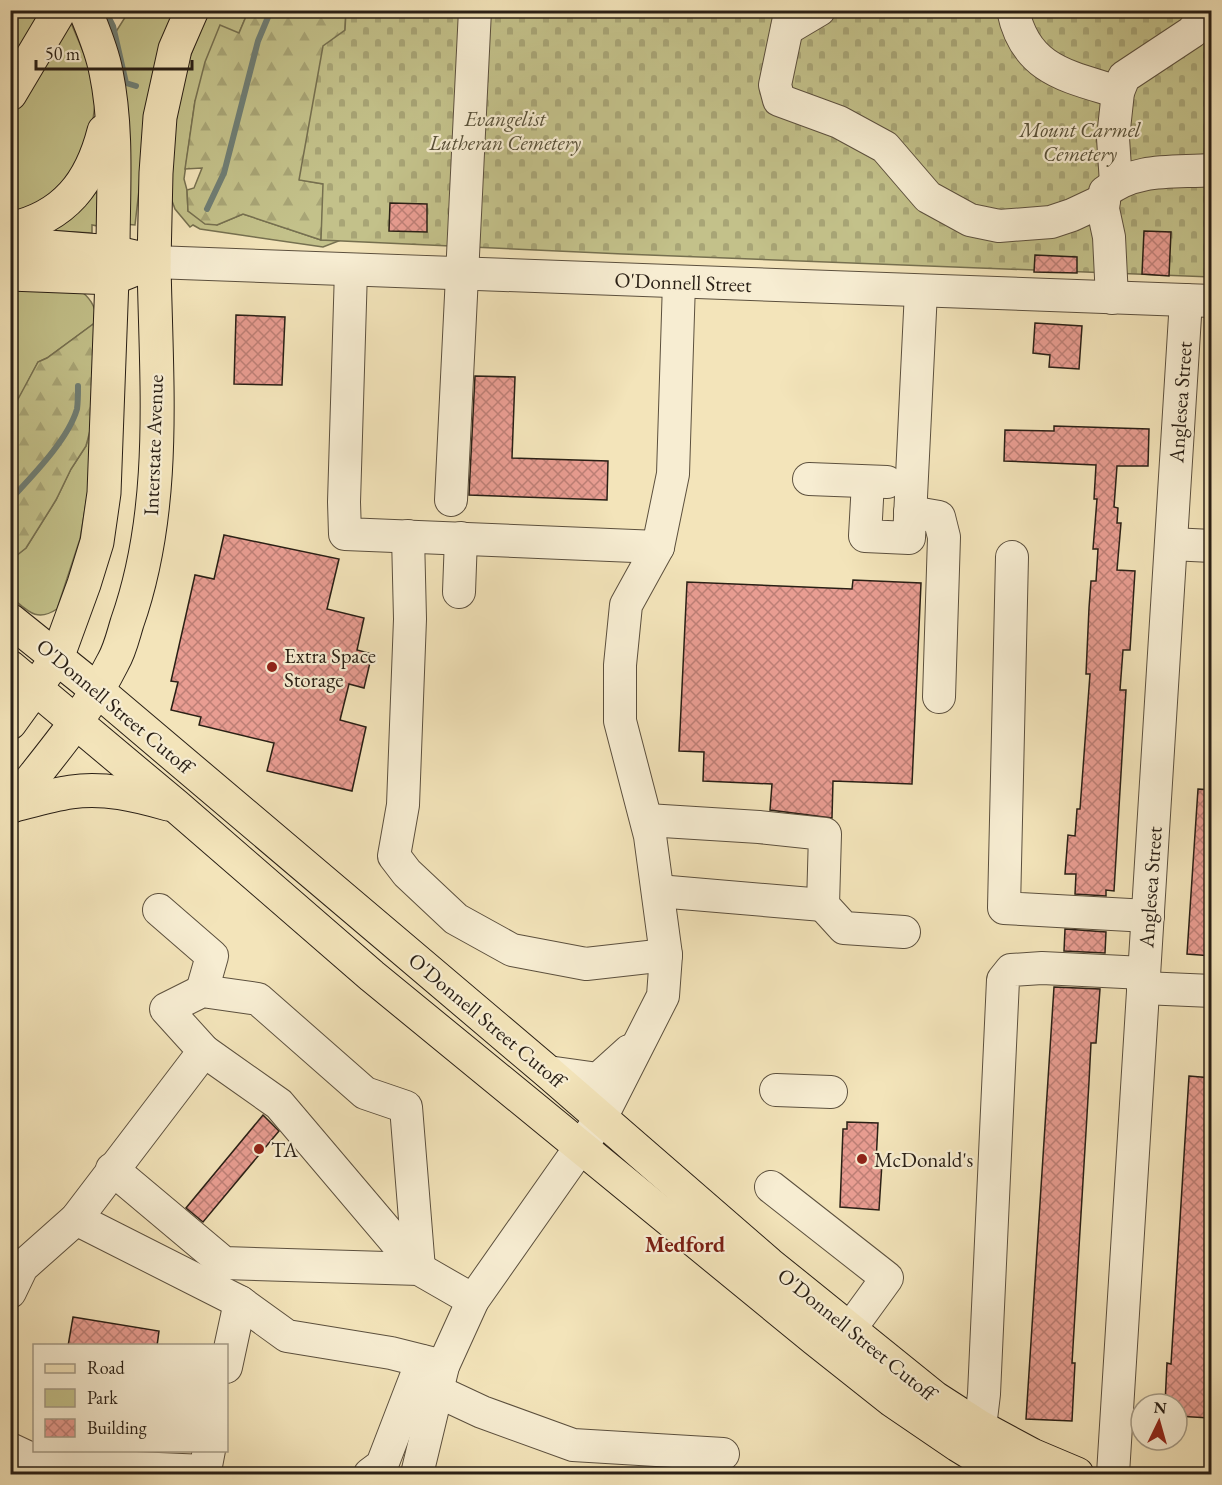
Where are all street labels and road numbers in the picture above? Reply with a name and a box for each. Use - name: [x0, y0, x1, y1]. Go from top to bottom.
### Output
- street label: O'Donnell Street: [614, 266, 752, 298]
- street label: Anglesea Street: [1162, 340, 1198, 465]
- street label: Interstate Avenue: [137, 374, 169, 516]
- street label: O'Donnell Street Cutoff: [31, 633, 201, 781]
- street label: Anglesea Street: [1132, 825, 1168, 950]
- street label: O'Donnell Street Cutoff: [403, 947, 573, 1095]
- street label: O'Donnell Street Cutoff: [772, 1262, 944, 1408]

